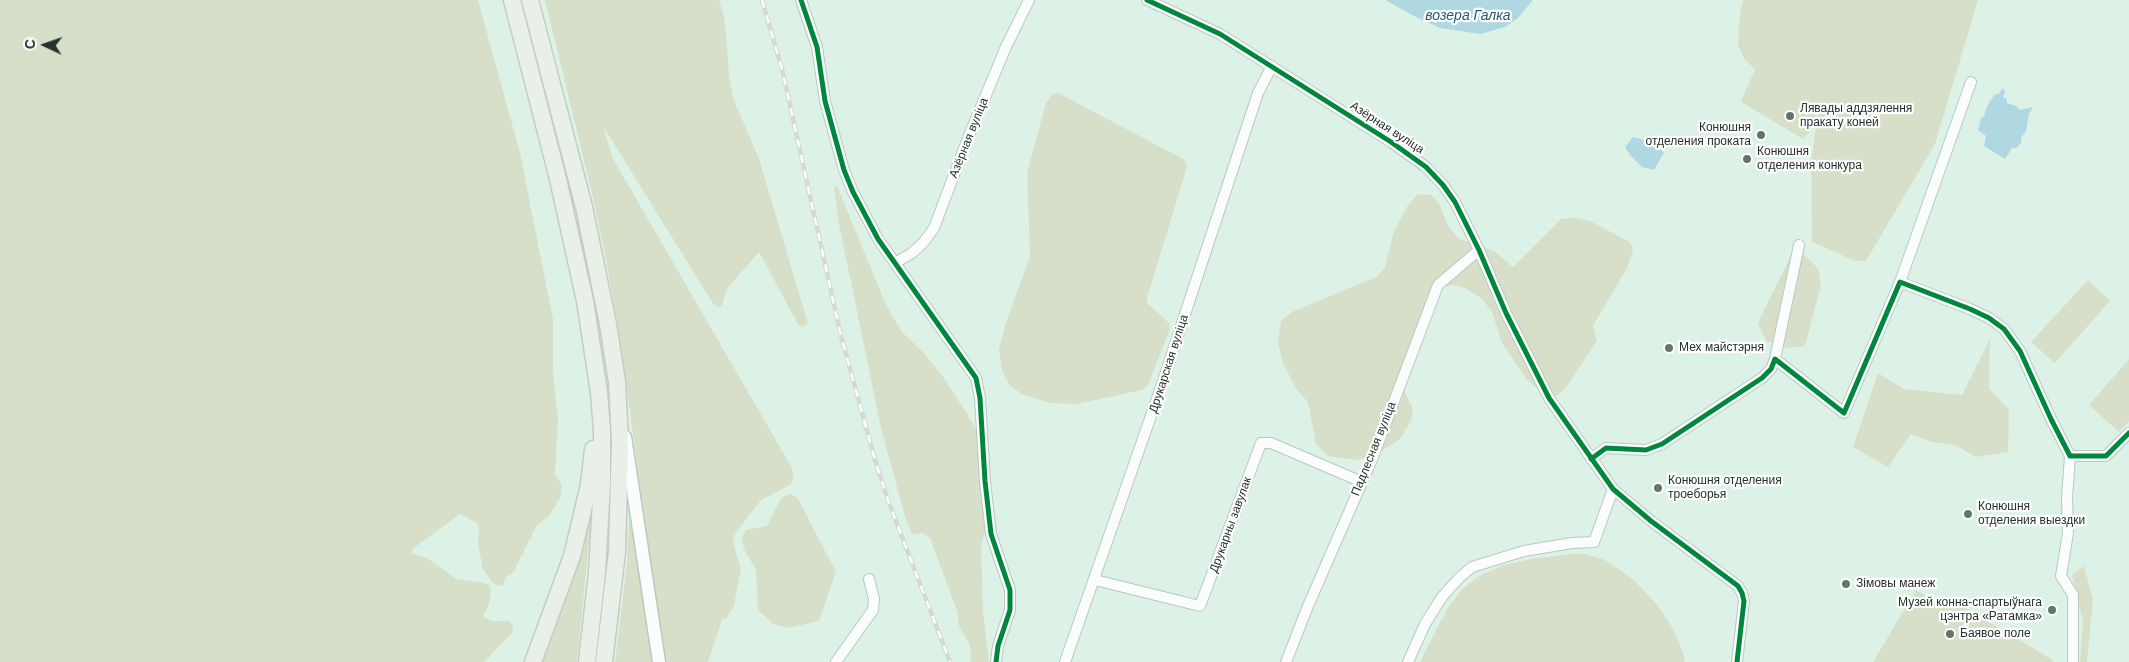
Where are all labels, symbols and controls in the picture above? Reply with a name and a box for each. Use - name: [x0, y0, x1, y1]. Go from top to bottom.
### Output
- water label: возера Галка: [1425, 8, 1511, 24]
- north arrow: [20, 20, 70, 70]
- text: С: [22, 39, 38, 50]
- street label: Азёрная вуліца: [946, 96, 992, 180]
- street label: Азёрная вуліца: [1347, 99, 1427, 157]
- place label: Лявады аддзялення пракату коней: [1800, 102, 1912, 130]
- marker: Лявады аддзялення пракату коней: [1784, 110, 1796, 122]
- place label: Конюшня отделения проката: [1646, 121, 1751, 149]
- marker: Конюшня отделения проката: [1755, 129, 1767, 141]
- place label: Конюшня отделения конкура: [1757, 145, 1862, 173]
- marker: Конюшня отделения конкура: [1741, 153, 1753, 165]
- street label: Друкарская вуліца: [1146, 313, 1192, 415]
- place label: Мех майстэрня: [1679, 341, 1764, 355]
- marker: Мех майстэрня: [1663, 342, 1675, 354]
- street label: Падлесная вуліца: [1349, 400, 1399, 498]
- place label: Конюшня отделения троеборья: [1668, 474, 1782, 502]
- street label: Друкарны завулак: [1207, 475, 1255, 575]
- marker: Конюшня отделения троеборья: [1652, 482, 1664, 494]
- place label: Конюшня отделения выездки: [1978, 500, 2085, 528]
- marker: Конюшня отделения выездки: [1962, 508, 1974, 520]
- place label: Зімовы манеж: [1856, 577, 1935, 591]
- marker: Зімовы манеж: [1840, 578, 1852, 590]
- place label: Музей конна-спартыўнага цэнтра «Ратамка»: [1898, 596, 2042, 624]
- marker: Музей конна-спартыўнага цэнтра «Ратамка»: [2046, 604, 2058, 616]
- place label: Баявое поле: [1960, 627, 2031, 641]
- marker: Баявое поле: [1944, 628, 1956, 640]

